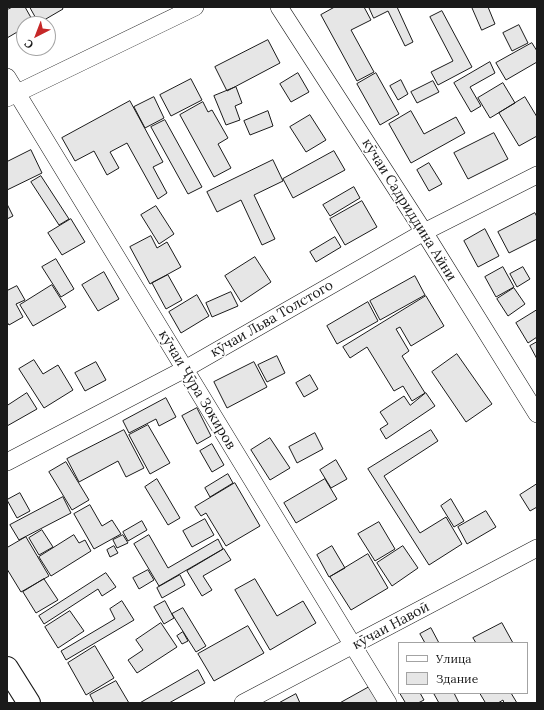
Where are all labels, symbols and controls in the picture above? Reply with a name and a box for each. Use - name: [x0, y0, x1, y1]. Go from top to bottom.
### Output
- north arrow: [16, 16, 56, 56]
- text: С: [21, 36, 36, 52]
- street label: кӯчаи Садриддина Айни: [358, 136, 460, 284]
- street label: кӯчаи Льва Толстого: [208, 277, 336, 361]
- street label: кӯчаи Ҷӯра Зокиров: [155, 327, 239, 453]
- street label: кӯчаи Навоӣ: [350, 599, 432, 653]
- legend: [398, 642, 528, 694]
- text: Улица: [436, 651, 472, 666]
- text: Здание: [436, 671, 478, 686]

